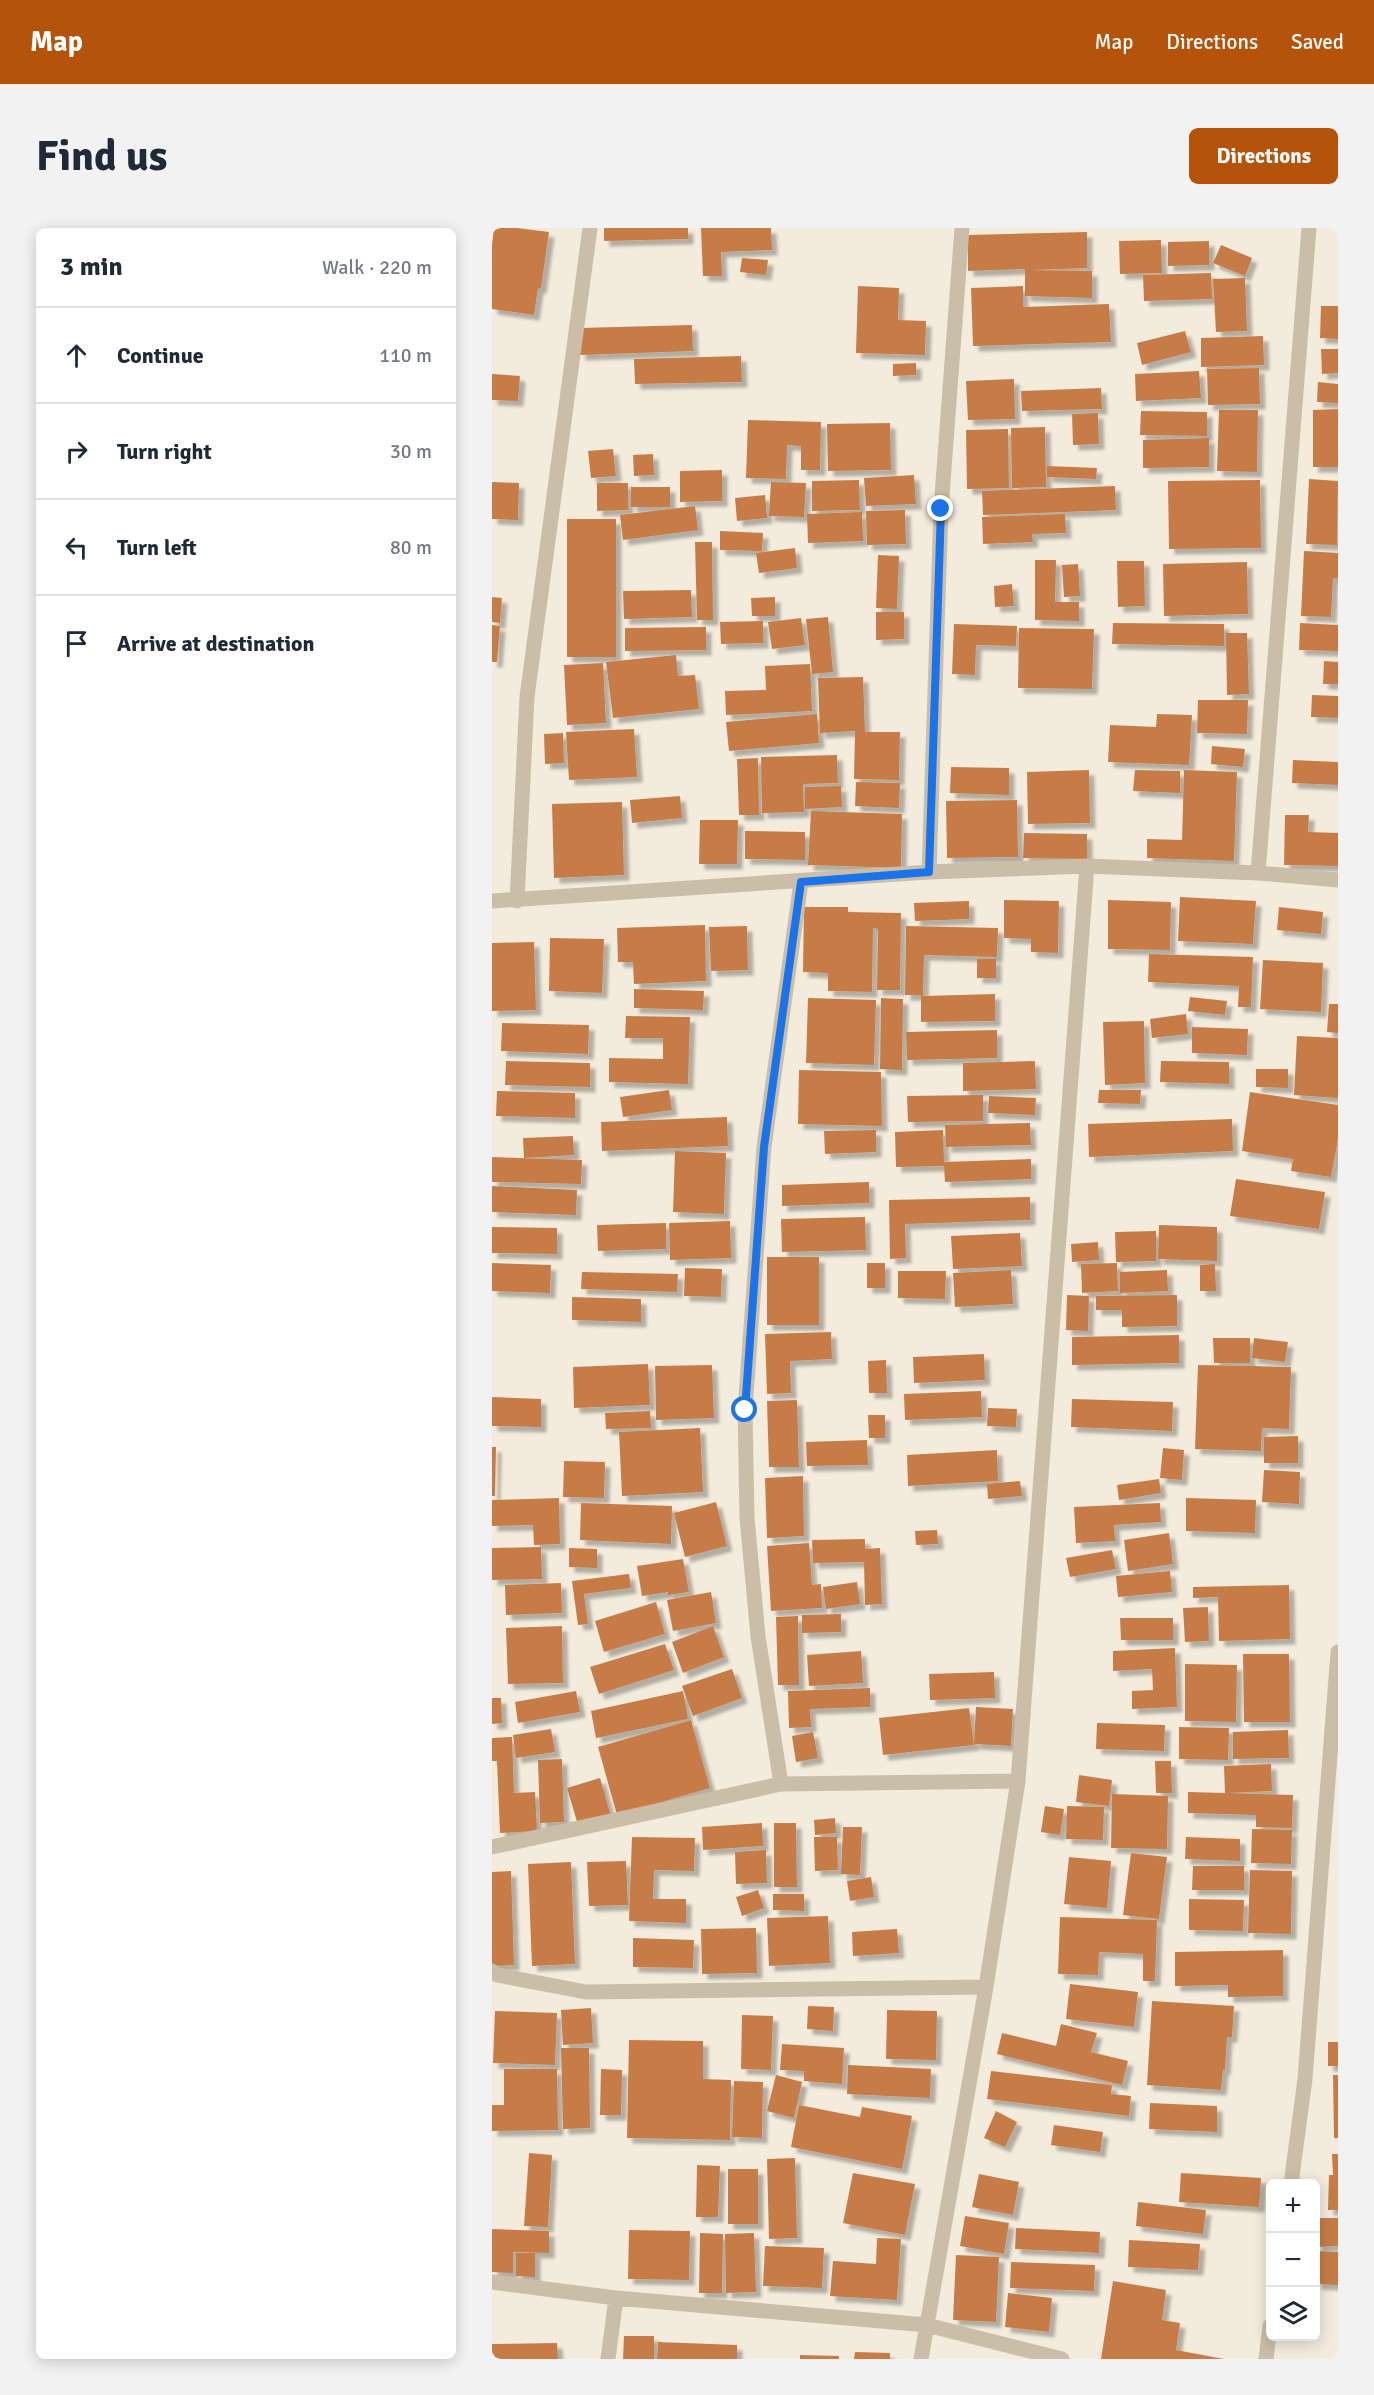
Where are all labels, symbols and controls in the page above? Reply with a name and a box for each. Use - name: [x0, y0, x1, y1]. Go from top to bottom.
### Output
- text: Map: [30, 25, 83, 59]
- text: Map: [1095, 29, 1133, 55]
- text: Directions: [1166, 29, 1258, 55]
- text: Saved: [1291, 29, 1344, 55]
- button: Directions: [1189, 128, 1338, 184]
- text: Find us: [36, 131, 167, 182]
- text: 3 min: [60, 251, 123, 283]
- text: Walk · 220 m: [322, 255, 432, 280]
- icon: ahead: [60, 339, 93, 372]
- text: Continue: [117, 342, 204, 369]
- text: 110 m: [379, 343, 432, 368]
- icon: right: [60, 435, 93, 468]
- text: Turn right: [117, 438, 212, 465]
- text: 30 m: [390, 439, 432, 464]
- route end: [927, 495, 953, 521]
- icon: left: [60, 531, 93, 564]
- text: Turn left: [117, 534, 197, 561]
- text: 80 m: [390, 535, 432, 560]
- icon: arrive: [60, 627, 93, 660]
- text: Arrive at destination: [117, 630, 314, 657]
- route start: [731, 1396, 757, 1422]
- map controls: [1266, 2179, 1320, 2341]
- button: +: [1266, 2179, 1320, 2233]
- button: −: [1266, 2233, 1320, 2287]
- button: layers: [1266, 2287, 1320, 2341]

